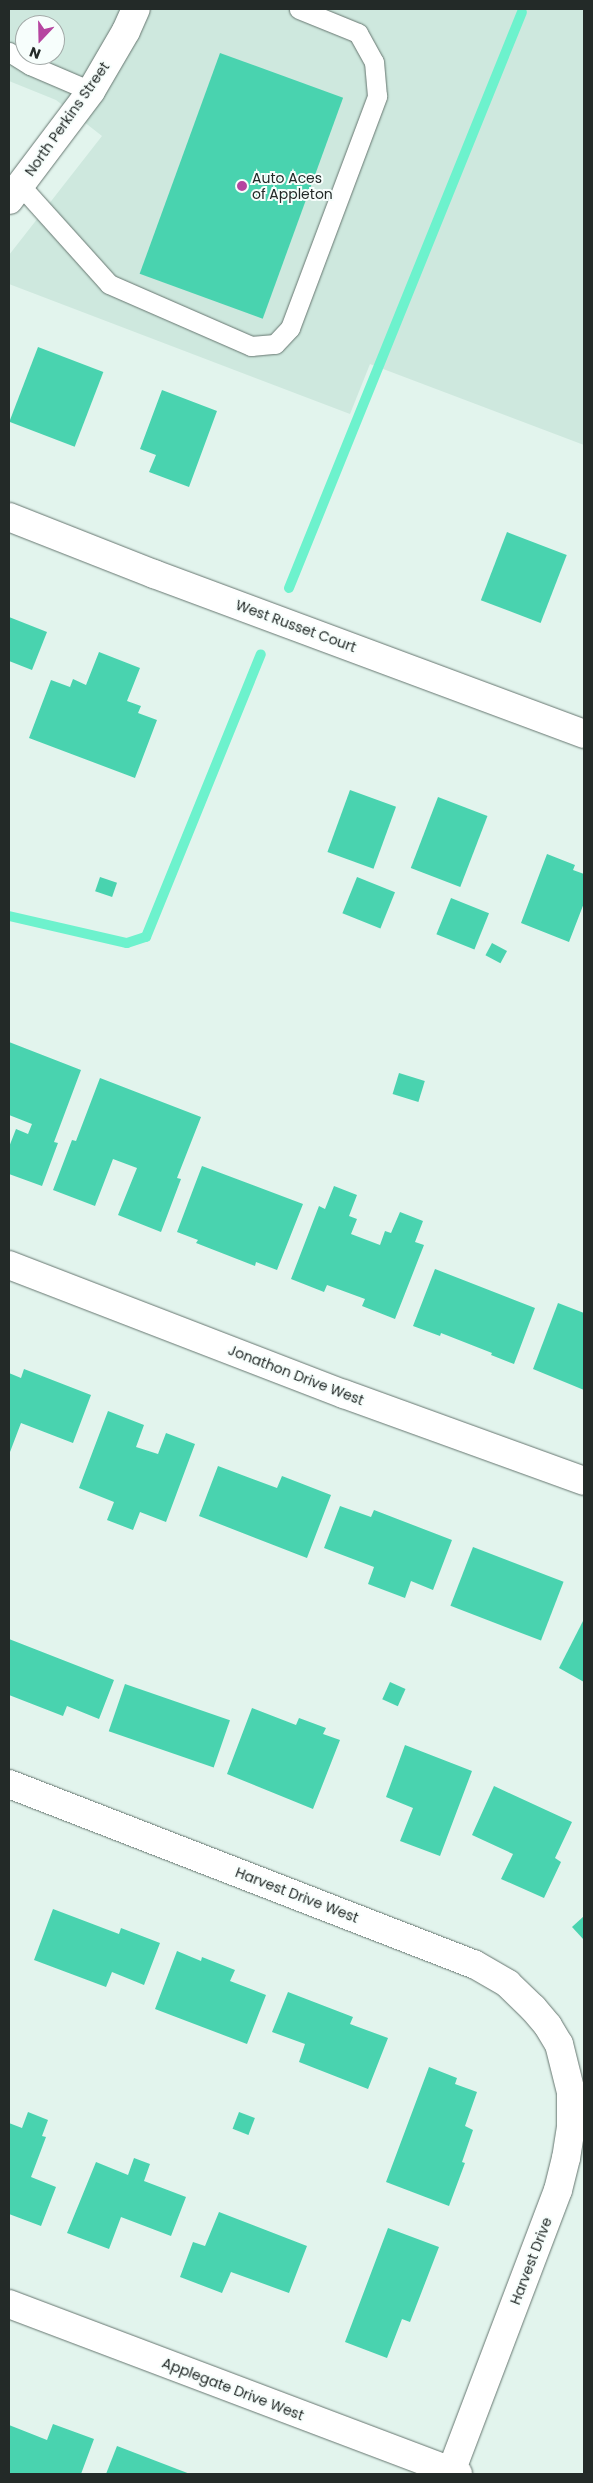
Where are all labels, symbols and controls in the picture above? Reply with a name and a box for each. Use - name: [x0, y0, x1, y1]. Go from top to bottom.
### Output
- north arrow: [15, 15, 65, 65]
- text: N: [26, 42, 43, 64]
- street label: North Perkins Street: [21, 59, 113, 179]
- place label: Auto Aces of Appleton: [252, 170, 333, 202]
- marker: Auto Aces of Appleton: [236, 180, 248, 192]
- street label: West Russet Court: [233, 596, 359, 656]
- street label: Jonathon Drive West: [226, 1341, 366, 1409]
- street label: Harvest Drive West: [233, 1864, 361, 1926]
- street label: Harvest Drive: [507, 2215, 555, 2307]
- street label: Applegate Drive West: [160, 2354, 306, 2424]

